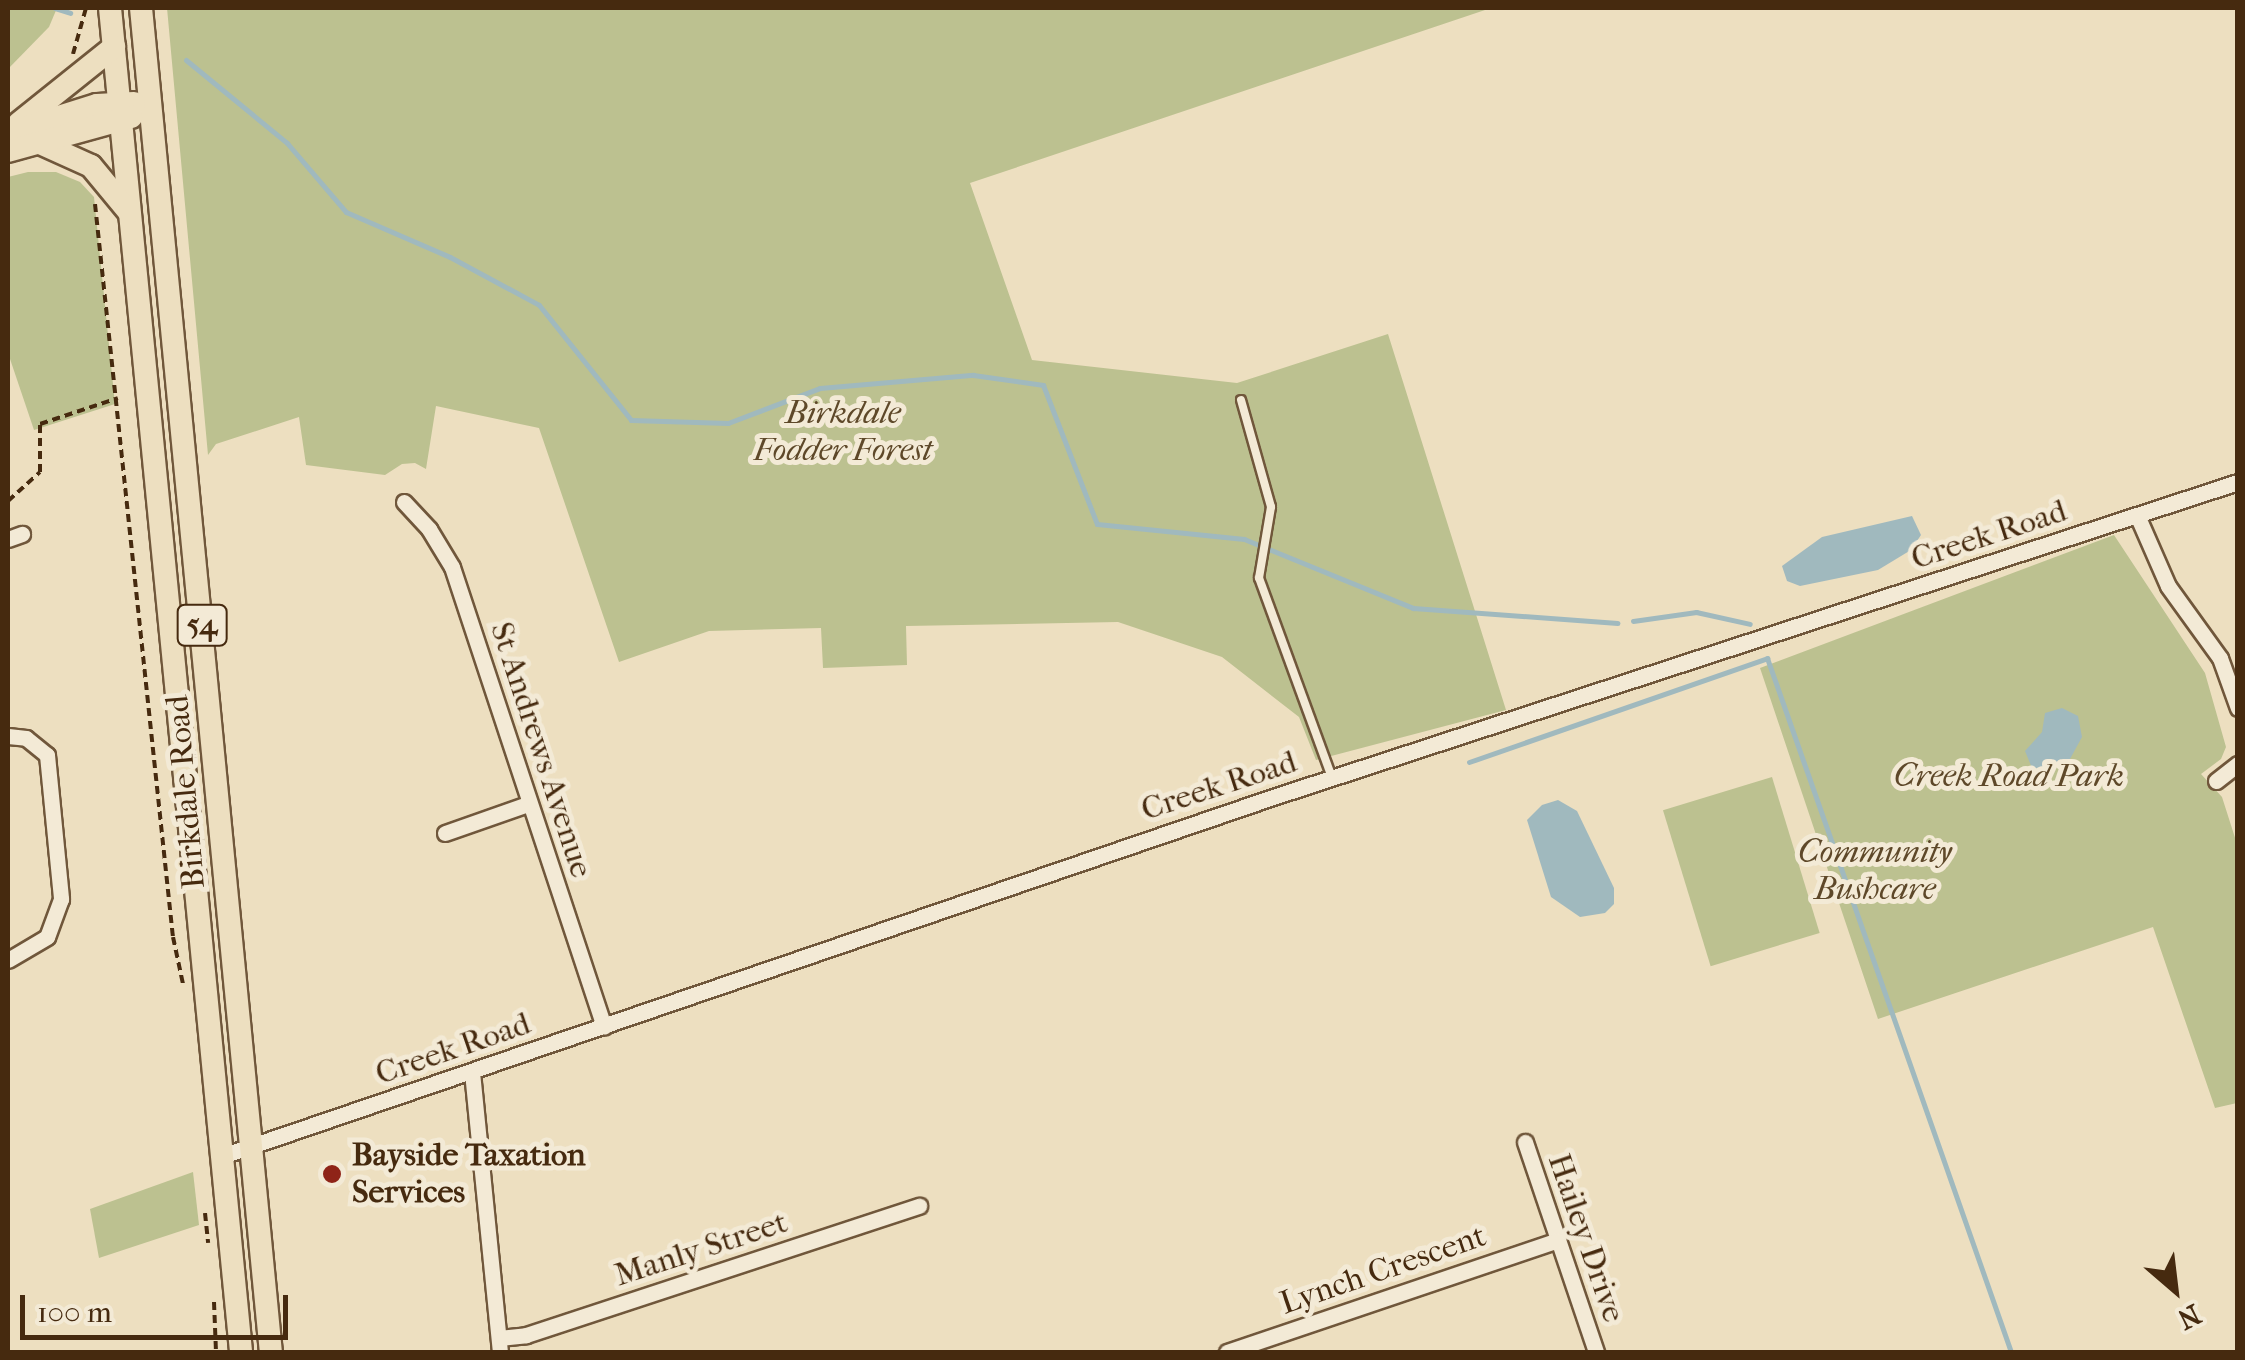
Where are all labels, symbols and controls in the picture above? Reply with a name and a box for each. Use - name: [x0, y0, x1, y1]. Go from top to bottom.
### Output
- park label: Birkdale Fodder Forest: [754, 395, 932, 470]
- street label: Creek Road: [1907, 492, 2071, 578]
- road number: 54: [174, 600, 230, 650]
- street label: St Andrews Avenue: [482, 617, 600, 883]
- street label: Birkdale Road: [158, 694, 214, 890]
- street label: Creek Road: [1137, 743, 1301, 829]
- park label: Creek Road Park: [1894, 757, 2124, 795]
- park label: Community Bushcare: [1798, 834, 1952, 909]
- street label: Creek Road: [371, 1005, 535, 1093]
- place label: Bayside Taxation Services: [352, 1137, 586, 1212]
- street label: Hailey Drive: [1539, 1149, 1633, 1327]
- marker: Bayside Taxation Services: [321, 1163, 343, 1185]
- street label: Manly Street: [610, 1203, 792, 1295]
- street label: Lynch Crescent: [1275, 1217, 1491, 1323]
- north arrow: [2125, 1240, 2225, 1340]
- scale bar: [25, 1275, 292, 1337]
- text: 100 m: [37, 1295, 112, 1330]
- text: N: [2172, 1297, 2206, 1336]

